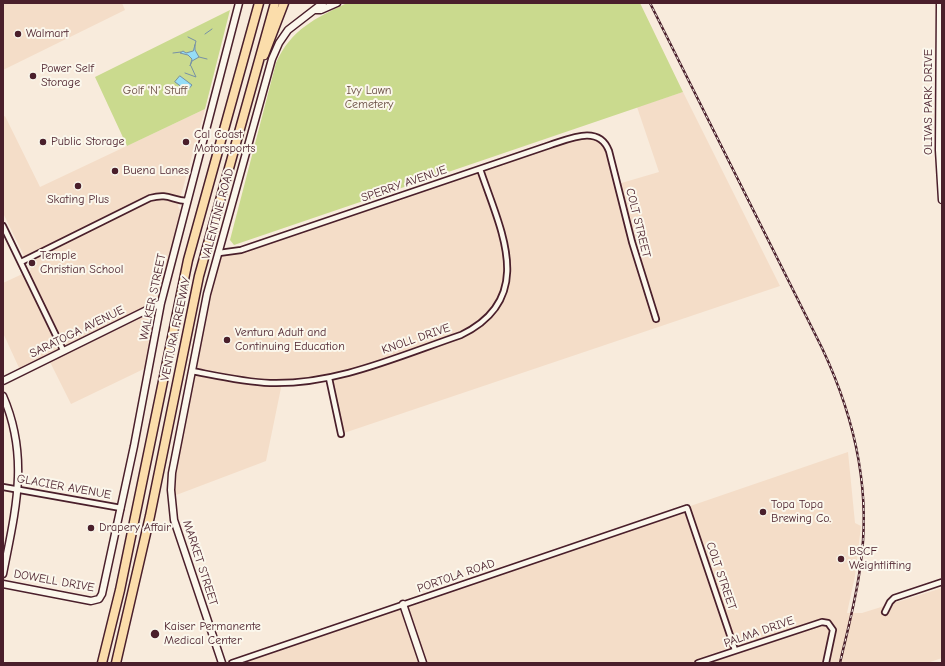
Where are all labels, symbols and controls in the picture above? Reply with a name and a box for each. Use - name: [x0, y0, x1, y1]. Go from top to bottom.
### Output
- place label: Walmart: [26, 27, 69, 41]
- marker: Walmart: [13, 29, 23, 39]
- street label: OLIVAS PARK DRIVE: [922, 49, 936, 155]
- place label: Power Self Storage: [41, 62, 94, 90]
- marker: Power Self Storage: [28, 71, 38, 81]
- park label: Golf 'N' Stuff: [123, 84, 187, 98]
- park label: Ivy Lawn Cemetery: [345, 84, 393, 112]
- place label: Cal Coast Motorsports: [194, 128, 255, 156]
- place label: Public Storage: [51, 135, 125, 149]
- marker: Public Storage: [38, 137, 48, 147]
- marker: Cal Coast Motorsports: [181, 137, 191, 147]
- street label: SPERRY AVENUE: [359, 163, 449, 205]
- place label: Buena Lanes: [123, 164, 189, 178]
- marker: Buena Lanes: [110, 166, 120, 176]
- street label: VALENTINE ROAD: [199, 167, 237, 261]
- marker: Skating Plus: [73, 181, 83, 191]
- street label: COLT STREET: [622, 187, 654, 259]
- place label: Skating Plus: [47, 193, 109, 207]
- place label: Temple Christian School: [40, 249, 123, 277]
- street label: WALKER STREET: [137, 252, 169, 342]
- marker: Temple Christian School: [27, 258, 37, 268]
- street label: VENTURA FREEWAY: [158, 276, 194, 382]
- street label: SARATOGA AVENUE: [27, 303, 127, 361]
- street label: KNOLL DRIVE: [380, 321, 452, 357]
- place label: Ventura Adult and Continuing Education: [235, 326, 345, 354]
- marker: Ventura Adult and Continuing Education: [222, 335, 232, 345]
- street label: GLACIER AVENUE: [16, 472, 112, 502]
- place label: Topa Topa Brewing Co.: [771, 498, 831, 526]
- marker: Topa Topa Brewing Co.: [758, 507, 768, 517]
- street label: MARKET STREET: [179, 518, 221, 608]
- place label: Drapery Affair: [99, 521, 171, 535]
- marker: Drapery Affair: [86, 523, 96, 533]
- street label: COLT STREET: [703, 540, 739, 612]
- place label: BSCF Weightlifting: [849, 545, 911, 573]
- marker: BSCF Weightlifting: [836, 554, 846, 564]
- street label: PORTOLA ROAD: [415, 556, 497, 596]
- street label: DOWELL DRIVE: [13, 567, 95, 595]
- street label: PALMA DRIVE: [722, 613, 796, 651]
- place label: Kaiser Permanente Medical Center: [164, 620, 261, 648]
- marker: Kaiser Permanente Medical Center: [149, 628, 161, 640]

